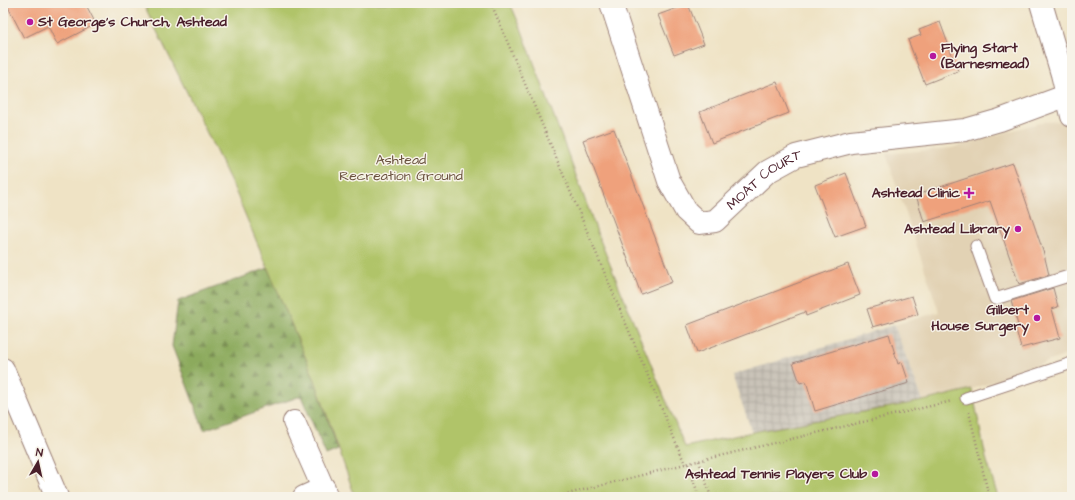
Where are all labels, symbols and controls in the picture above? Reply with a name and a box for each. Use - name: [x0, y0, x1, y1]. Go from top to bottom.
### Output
- place label: St George's Church, Ashtead: [37, 12, 228, 33]
- marker: St George's Church, Ashtead: [25, 17, 35, 27]
- place label: Flying Start (Barnesmead): [940, 38, 1029, 74]
- marker: Flying Start (Barnesmead): [928, 51, 938, 61]
- street label: MOAT COURT: [722, 145, 804, 215]
- park label: Ashtead Recreation Ground: [339, 150, 463, 186]
- place label: Ashtead Clinic: [872, 183, 960, 203]
- marker: Ashtead Clinic: [963, 187, 975, 199]
- place label: Ashtead Library: [904, 219, 1010, 239]
- marker: Ashtead Library: [1013, 224, 1023, 234]
- place label: Gilbert House Surgery: [931, 300, 1029, 337]
- marker: Gilbert House Surgery: [1032, 313, 1042, 323]
- north arrow: [18, 442, 58, 482]
- text: N: [35, 445, 44, 461]
- place label: Ashtead Tennis Players Club: [685, 464, 867, 484]
- marker: Ashtead Tennis Players Club: [870, 469, 880, 479]

